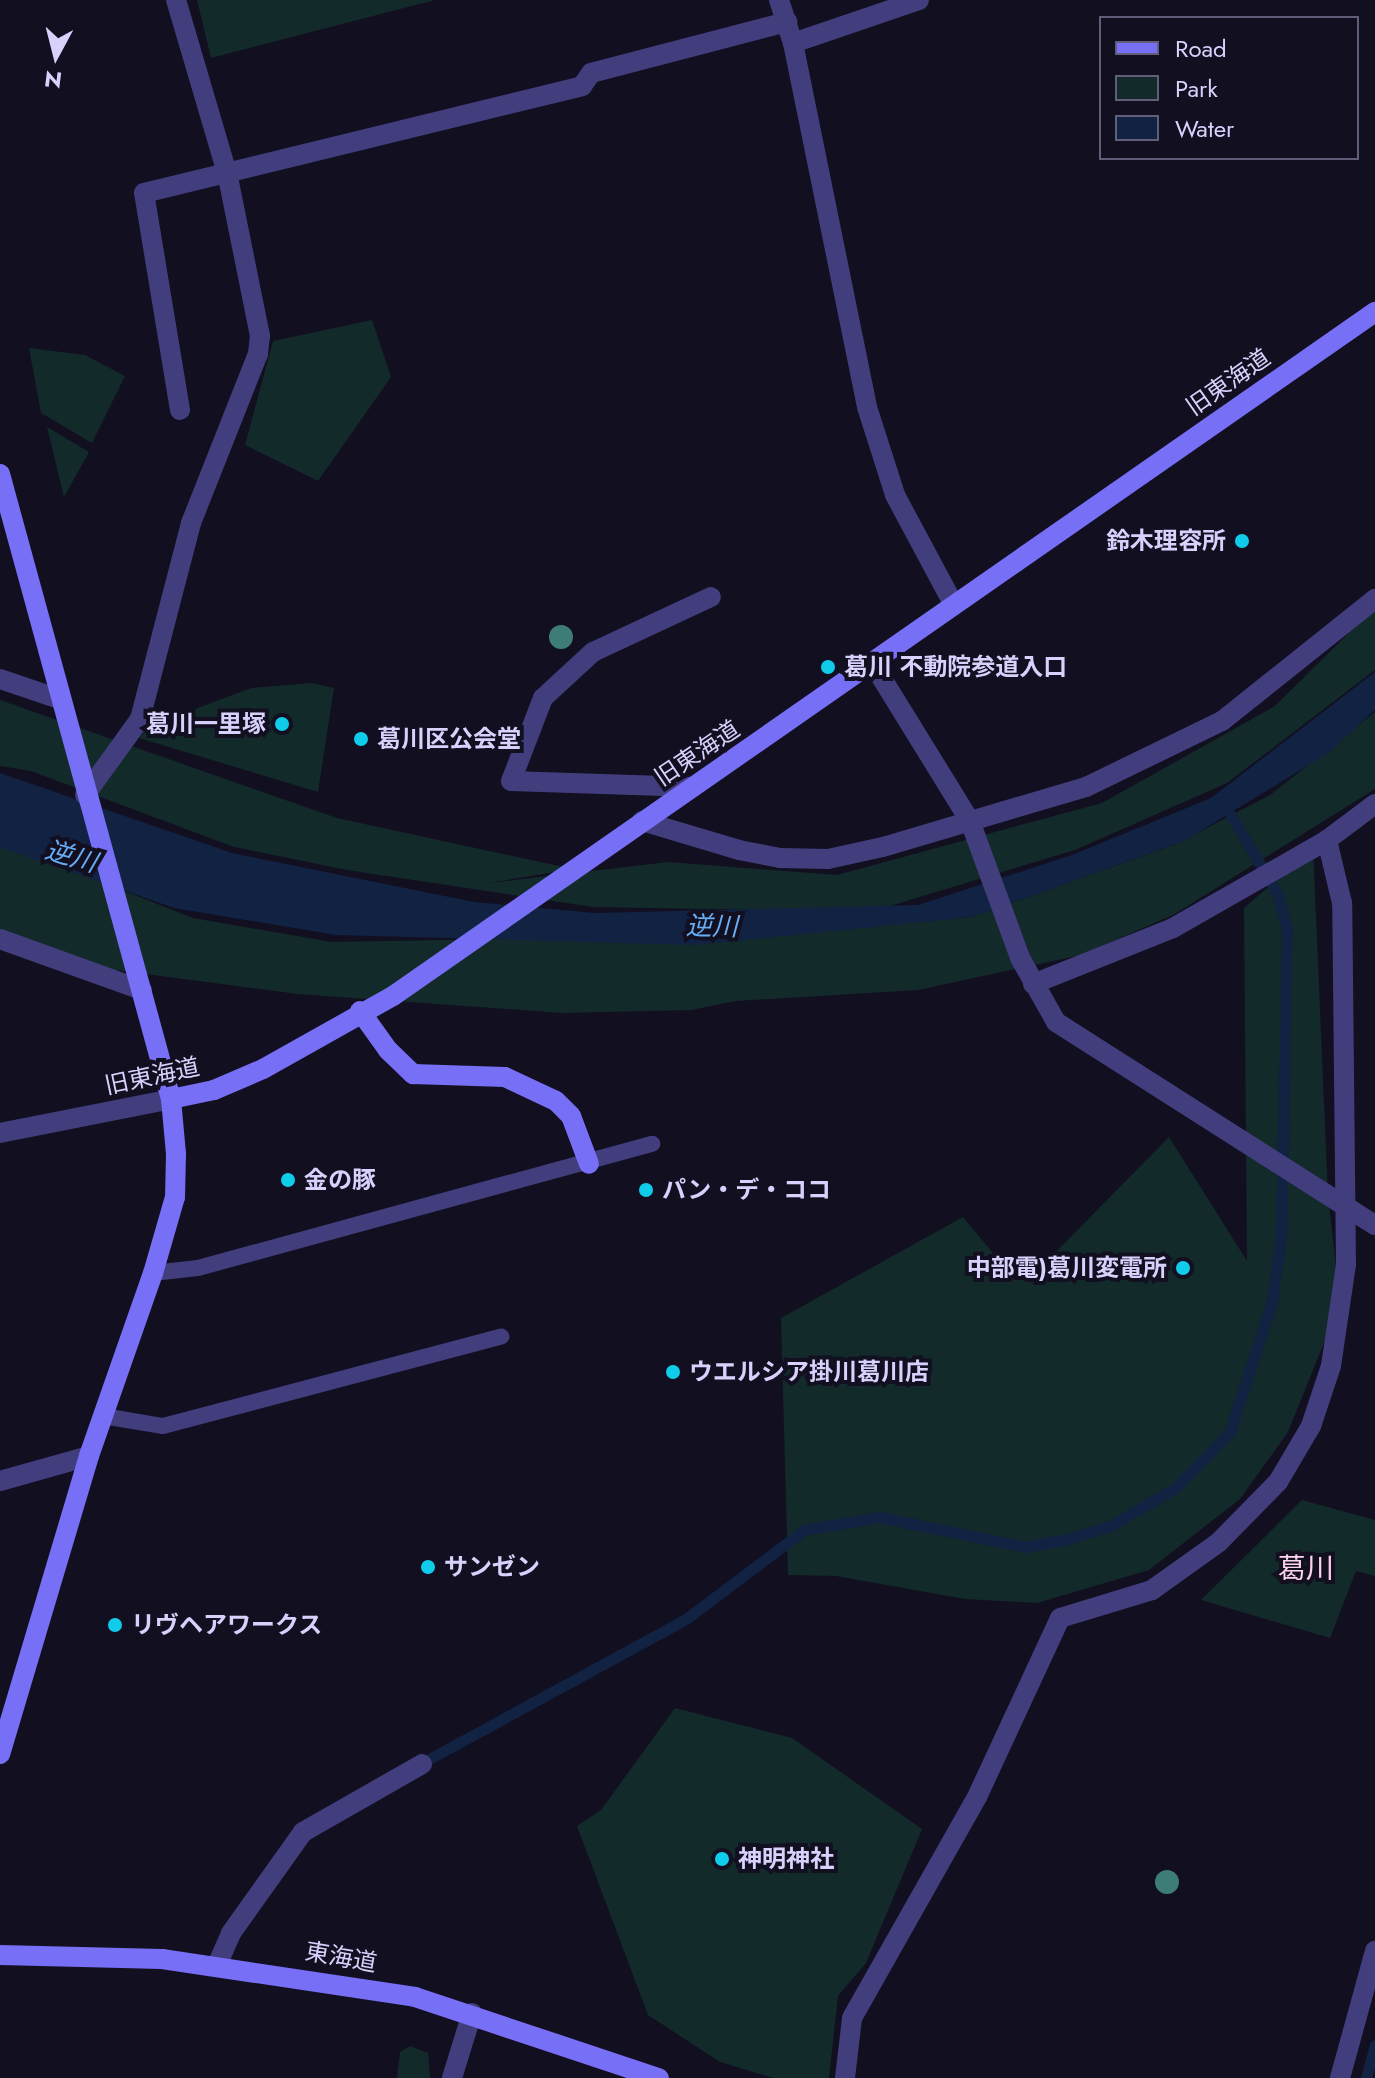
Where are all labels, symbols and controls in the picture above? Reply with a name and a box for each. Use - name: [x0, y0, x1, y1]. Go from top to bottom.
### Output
- north arrow: [16, 16, 96, 96]
- legend: [1099, 16, 1359, 160]
- text: Road: [1175, 31, 1227, 66]
- text: N: [42, 63, 64, 97]
- text: Park: [1175, 71, 1218, 106]
- text: Water: [1175, 111, 1234, 146]
- street label: 旧東海道: [1180, 343, 1276, 421]
- place label: 鈴木理容所: [1106, 527, 1226, 555]
- marker: 鈴木理容所: [1233, 532, 1251, 550]
- place label: 葛川 不動院参道入口: [844, 653, 1067, 681]
- marker: 葛川 不動院参道入口: [819, 658, 837, 676]
- place label: 葛川一里塚: [146, 710, 266, 738]
- street label: 旧東海道: [649, 714, 745, 792]
- marker: 葛川一里塚: [273, 715, 291, 733]
- place label: 葛川区公会堂: [377, 725, 521, 753]
- marker: 葛川区公会堂: [352, 730, 370, 748]
- water label: 逆川: [42, 835, 100, 879]
- water label: 逆川: [686, 911, 738, 943]
- street label: 旧東海道: [102, 1052, 202, 1100]
- place label: 金の豚: [304, 1166, 376, 1194]
- marker: 金の豚: [279, 1171, 297, 1189]
- place label: パン・デ・ココ: [662, 1176, 830, 1204]
- marker: パン・デ・ココ: [637, 1181, 655, 1199]
- place label: 中部電)葛川変電所: [967, 1254, 1167, 1282]
- marker: 中部電)葛川変電所: [1174, 1259, 1192, 1277]
- place label: ウエルシア掛川葛川店: [689, 1358, 929, 1386]
- marker: ウエルシア掛川葛川店: [664, 1363, 682, 1381]
- district label: 葛川: [1278, 1552, 1334, 1586]
- place label: サンゼン: [444, 1553, 540, 1581]
- marker: サンゼン: [419, 1558, 437, 1576]
- place label: リヴヘアワークス: [131, 1611, 323, 1639]
- marker: リヴヘアワークス: [106, 1616, 124, 1634]
- place label: 神明神社: [738, 1845, 834, 1873]
- marker: 神明神社: [713, 1850, 731, 1868]
- street label: 東海道: [303, 1937, 379, 1977]

